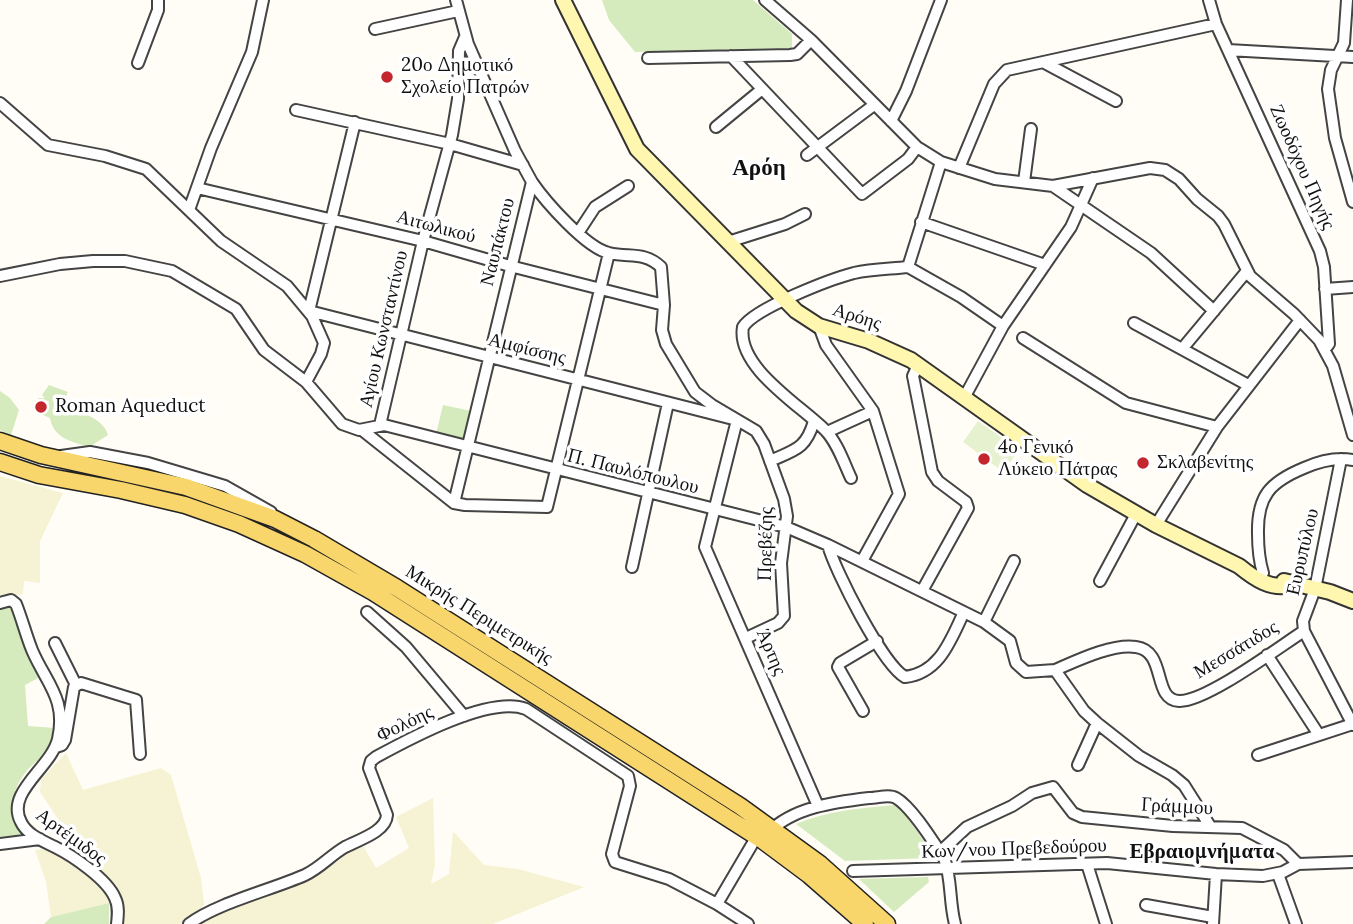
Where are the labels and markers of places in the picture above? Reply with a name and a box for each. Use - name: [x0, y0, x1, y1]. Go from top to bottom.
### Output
- place label: 20ο Δημοτικό Σχολείο Πατρών: [401, 55, 529, 99]
- marker: 20ο Δημοτικό Σχολείο Πατρών: [379, 69, 395, 85]
- place label: Roman Aqueduct: [55, 396, 206, 418]
- marker: Roman Aqueduct: [33, 399, 49, 415]
- place label: 4ο Γενικό Λύκειο Πάτρας: [998, 437, 1117, 481]
- marker: 4ο Γενικό Λύκειο Πάτρας: [976, 451, 992, 467]
- place label: Σκλαβενίτης: [1157, 452, 1253, 474]
- marker: Σκλαβενίτης: [1135, 455, 1151, 471]

